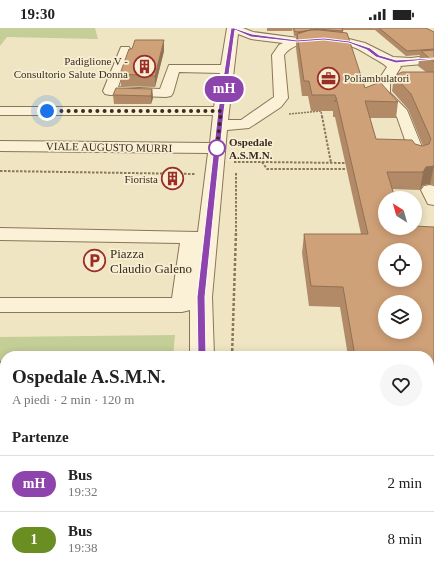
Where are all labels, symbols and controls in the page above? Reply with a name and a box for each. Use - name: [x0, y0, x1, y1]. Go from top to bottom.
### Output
- text: 19:30: [20, 6, 55, 22]
- building icon: Padiglione V - Consultorio Salute Donna: [131, 54, 157, 80]
- place label: Padiglione V - Consultorio Salute Donna: [14, 55, 128, 80]
- office icon: Poliambulatori: [315, 65, 341, 91]
- place label: Poliambulatori: [344, 72, 409, 84]
- line badge: mH: [206, 76, 242, 102]
- text: mH: [213, 81, 235, 96]
- your location: [37, 101, 57, 121]
- place label: Ospedale A.S.M.N.: [229, 136, 273, 161]
- marker: Ospedale A.S.M.N.: [208, 139, 226, 157]
- street label: VIALE AUGUSTO MURRI: [46, 140, 173, 154]
- building icon: Fiorista: [160, 166, 186, 192]
- place label: Fiorista: [124, 173, 158, 185]
- north arrow: [378, 191, 422, 235]
- map controls: [378, 191, 422, 339]
- button: locate: [378, 243, 422, 287]
- place label: Piazza Claudio Galeno: [110, 246, 192, 276]
- parking icon: Piazza Claudio Galeno: [81, 247, 107, 273]
- button: layers: [378, 295, 422, 339]
- button: heart: [380, 364, 422, 406]
- text: Ospedale A.S.M.N.: [12, 366, 166, 387]
- text: A piedi · 2 min · 120 m: [12, 392, 134, 407]
- text: Partenze: [12, 429, 69, 445]
- text: Bus: [68, 467, 92, 483]
- text: 2 min: [387, 475, 422, 491]
- text: mH: [23, 476, 45, 491]
- text: 19:32: [68, 484, 98, 499]
- text: Bus: [68, 523, 92, 539]
- text: 8 min: [387, 531, 422, 547]
- text: 1: [31, 532, 38, 547]
- text: 19:38: [68, 540, 98, 555]

